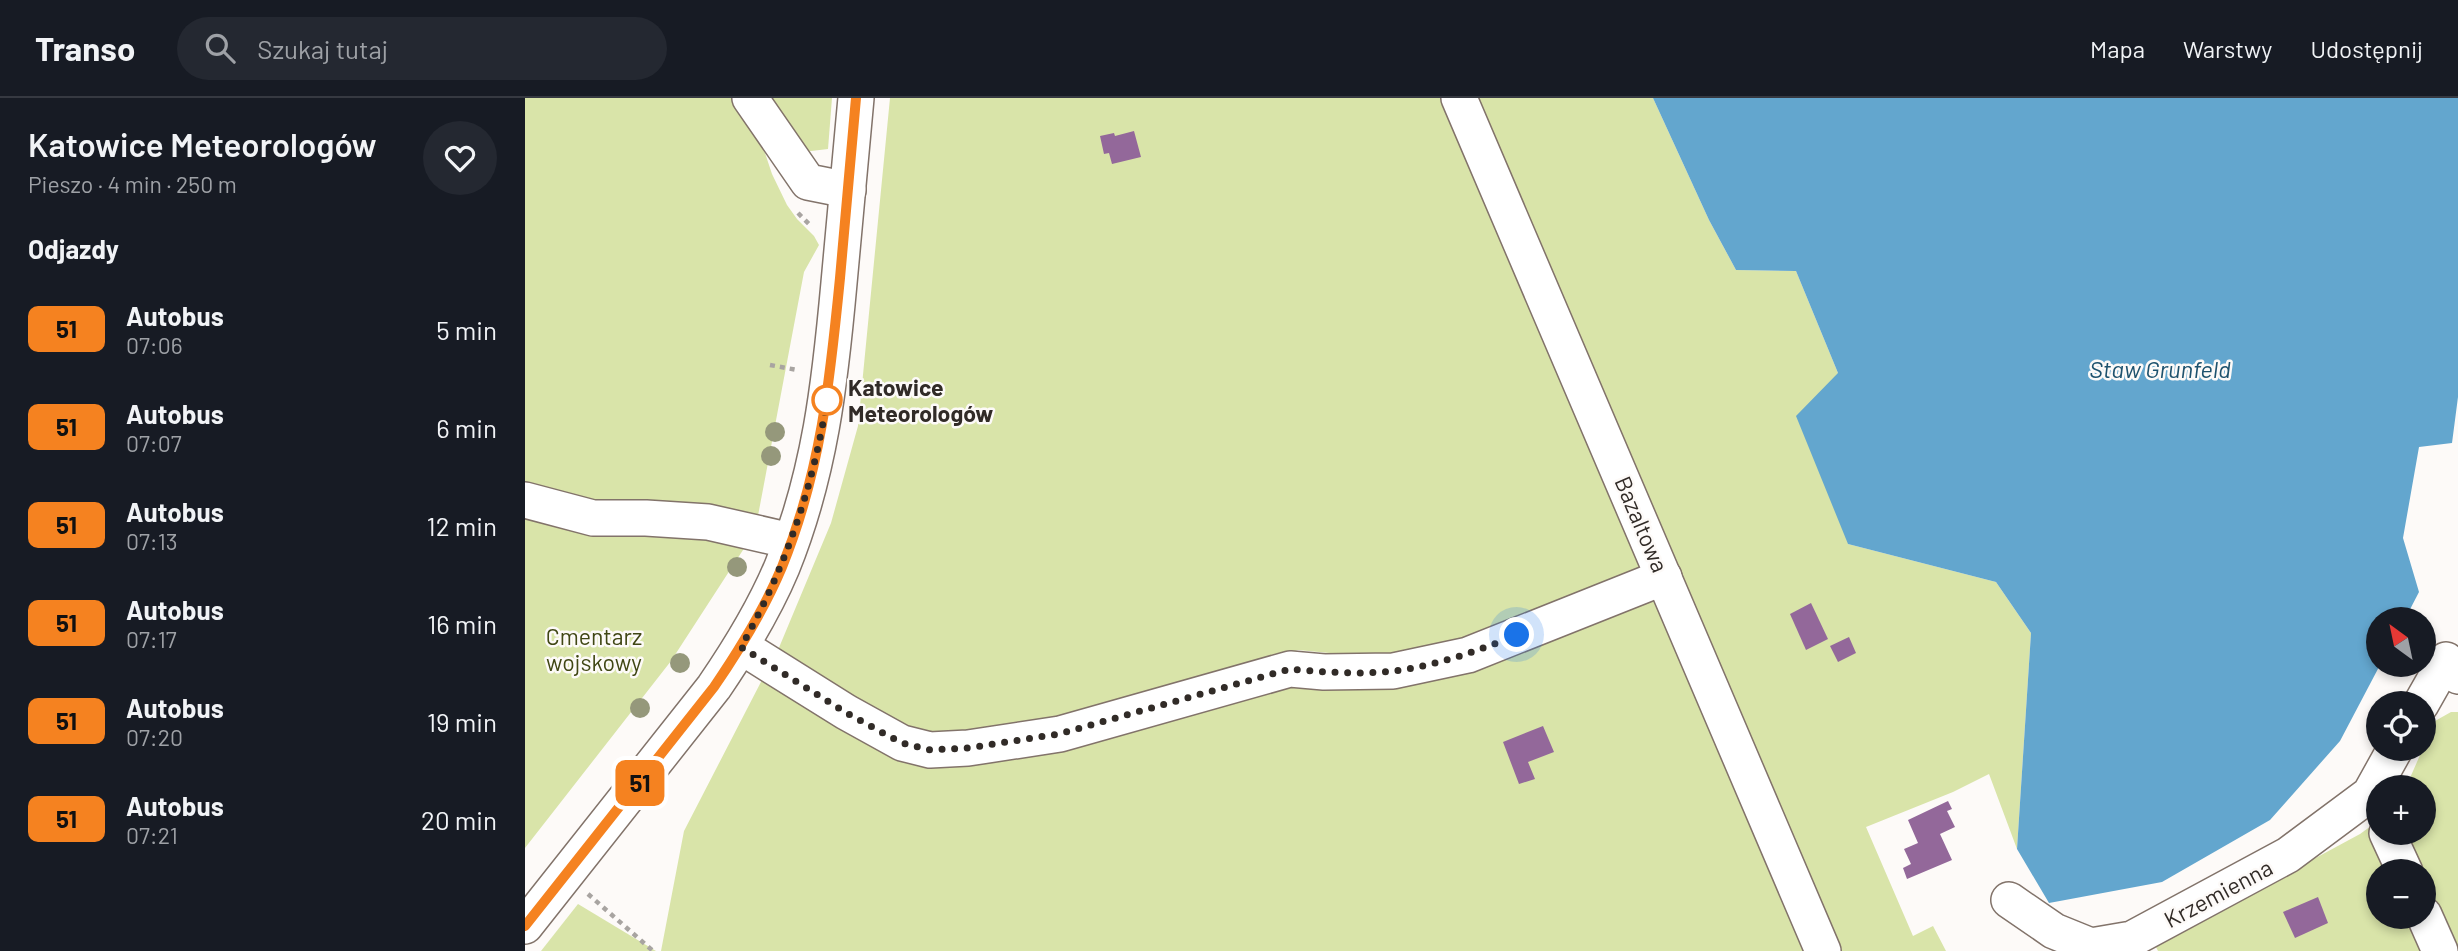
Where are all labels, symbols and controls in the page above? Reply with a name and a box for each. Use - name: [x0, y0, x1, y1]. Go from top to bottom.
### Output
- search box: [177, 17, 667, 80]
- text: Transo: [35, 28, 135, 68]
- icon: search: [201, 29, 239, 67]
- text: Szukaj tutaj: [257, 33, 388, 64]
- text: Mapa: [2090, 34, 2145, 63]
- text: Warstwy: [2183, 34, 2272, 63]
- text: Udostępnij: [2310, 34, 2423, 63]
- button: heart: [423, 121, 497, 195]
- text: Katowice Meteorologów: [28, 124, 377, 164]
- text: Pieszo · 4 min · 250 m: [28, 170, 237, 198]
- text: Odjazdy: [28, 233, 119, 264]
- text: Autobus: [126, 300, 224, 331]
- text: 51: [56, 314, 77, 343]
- text: 5 min: [436, 314, 497, 345]
- text: 07:06: [126, 331, 183, 359]
- water label: Staw Grunfeld: [2089, 354, 2231, 383]
- place label: Katowice Meteorologów: [848, 373, 993, 427]
- marker: Katowice Meteorologów: [812, 385, 842, 415]
- text: Autobus: [126, 398, 224, 429]
- text: 51: [56, 412, 77, 441]
- text: 6 min: [436, 412, 497, 443]
- text: 07:07: [126, 429, 182, 457]
- street label: Bazaltowa: [1609, 472, 1675, 576]
- text: Autobus: [126, 496, 224, 527]
- text: 51: [56, 510, 77, 539]
- text: 12 min: [427, 510, 497, 541]
- text: 07:13: [126, 527, 178, 555]
- text: Autobus: [126, 594, 224, 625]
- north arrow: [2366, 607, 2436, 677]
- map controls: [2366, 607, 2436, 929]
- text: 51: [56, 608, 77, 637]
- text: 16 min: [427, 608, 497, 639]
- your location: [1499, 617, 1534, 652]
- park label: Cmentarz wojskowy: [546, 622, 642, 676]
- text: 07:17: [126, 625, 177, 653]
- button: locate: [2366, 691, 2436, 761]
- text: Autobus: [126, 692, 224, 723]
- text: 51: [56, 706, 77, 735]
- text: 19 min: [427, 706, 497, 737]
- text: 07:20: [126, 723, 183, 751]
- line badge: 51: [608, 760, 671, 806]
- text: 51: [629, 768, 651, 797]
- button: +: [2366, 775, 2436, 845]
- text: Autobus: [126, 790, 224, 821]
- text: 51: [56, 804, 77, 833]
- text: 20 min: [421, 804, 497, 835]
- text: 07:21: [126, 821, 178, 849]
- street label: Krzemienna: [2159, 853, 2277, 933]
- button: −: [2366, 859, 2436, 929]

